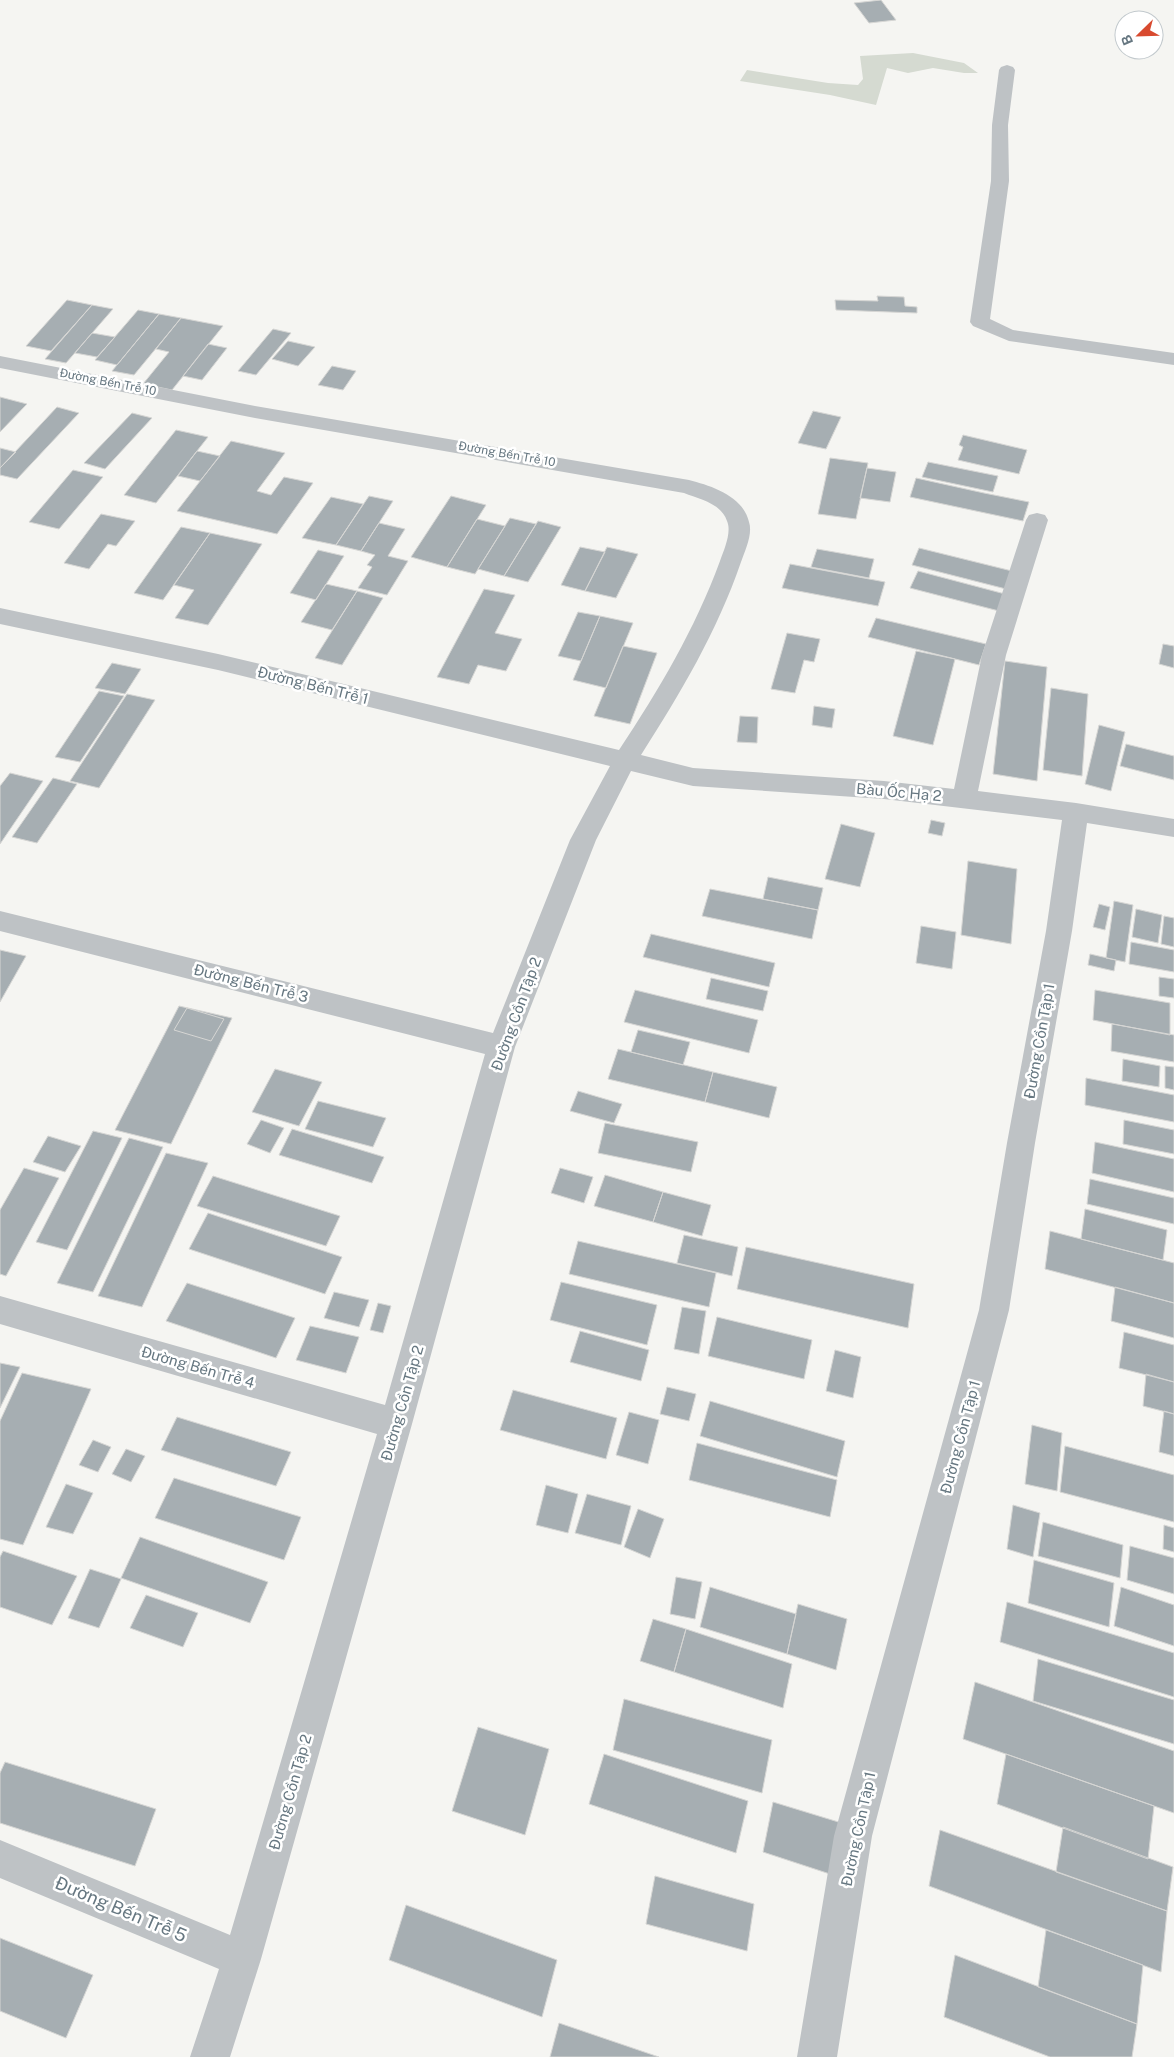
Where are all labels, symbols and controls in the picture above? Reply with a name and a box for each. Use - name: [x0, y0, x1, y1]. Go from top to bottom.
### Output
- north arrow: [1114, 10, 1164, 60]
- text: B: [1118, 33, 1136, 48]
- street label: Đường Bến Trễ 10: [58, 366, 158, 398]
- street label: Đường Bến Trễ 10: [457, 439, 557, 469]
- street label: Đường Bến Trễ 1: [256, 663, 370, 707]
- street label: Bàu Ốc Hạ 2: [856, 778, 943, 804]
- street label: Đường Cồn Tập 2: [488, 955, 544, 1073]
- street label: Đường Bến Trễ 3: [192, 961, 310, 1005]
- street label: Đường Cồn Tập 1: [1020, 982, 1058, 1100]
- street label: Đường Bến Trễ 4: [139, 1343, 257, 1391]
- street label: Đường Cồn Tập 2: [377, 1343, 427, 1463]
- street label: Đường Cồn Tập 1: [937, 1378, 983, 1496]
- street label: Đường Cồn Tập 2: [265, 1732, 315, 1852]
- street label: Đường Cồn Tập 1: [838, 1770, 878, 1888]
- street label: Đường Bến Trễ 5: [52, 1872, 190, 1946]

